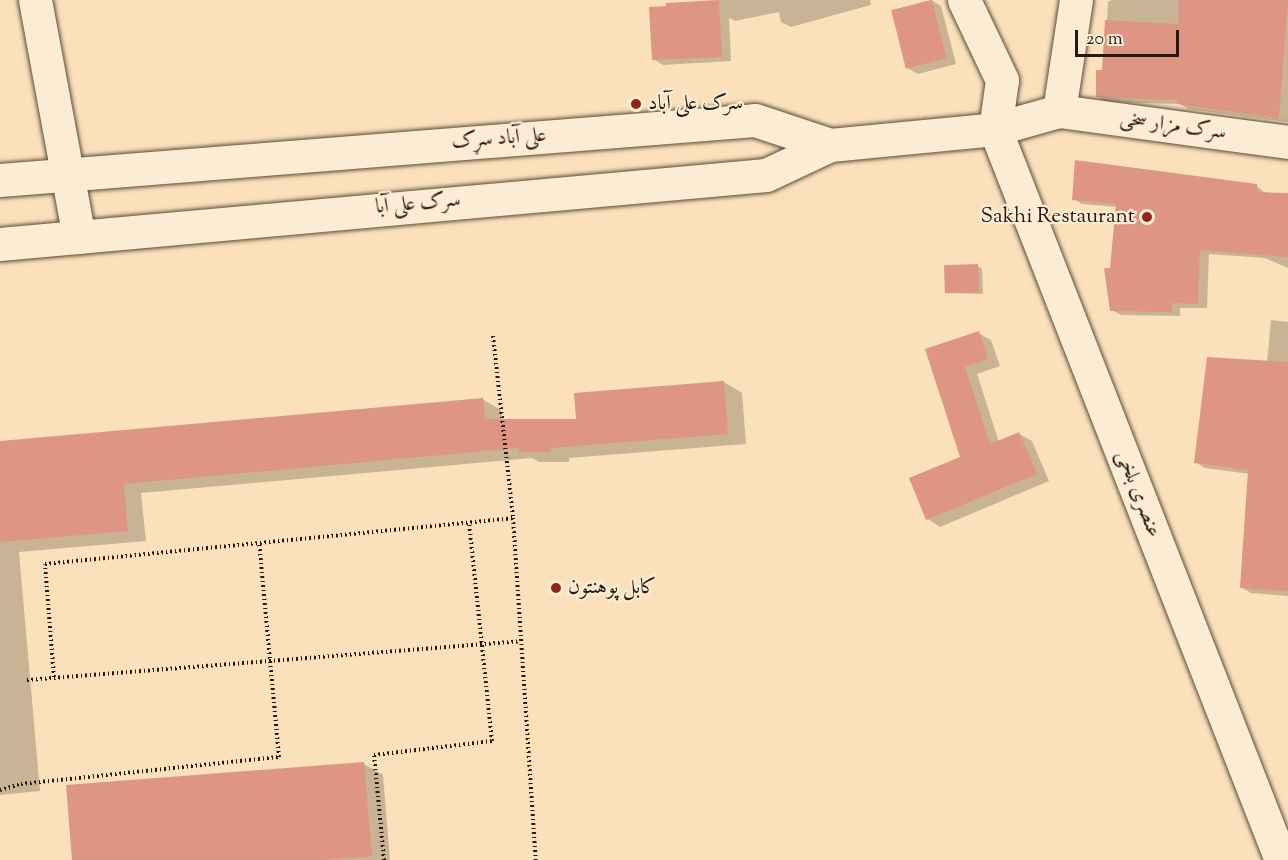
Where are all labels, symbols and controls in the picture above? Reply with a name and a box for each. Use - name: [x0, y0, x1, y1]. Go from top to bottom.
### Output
- scale bar: [1078, 18, 1182, 56]
- text: 20 m: [1086, 27, 1123, 53]
- place label: سرک علی آباد: [648, 91, 743, 117]
- marker: سرک علی آباد: [629, 97, 643, 111]
- street label: سرک مزار سخی: [1118, 106, 1228, 146]
- street label: علی آباد سړک: [451, 123, 547, 155]
- street label: سرک علی آبا: [374, 188, 462, 220]
- place label: Sakhi Restaurant: [980, 204, 1135, 230]
- marker: Sakhi Restaurant: [1140, 210, 1154, 224]
- street label: عنصری بلخی: [1110, 447, 1166, 541]
- place label: کابل پوهنتون: [568, 575, 656, 601]
- marker: کابل پوهنتون: [549, 581, 563, 595]

